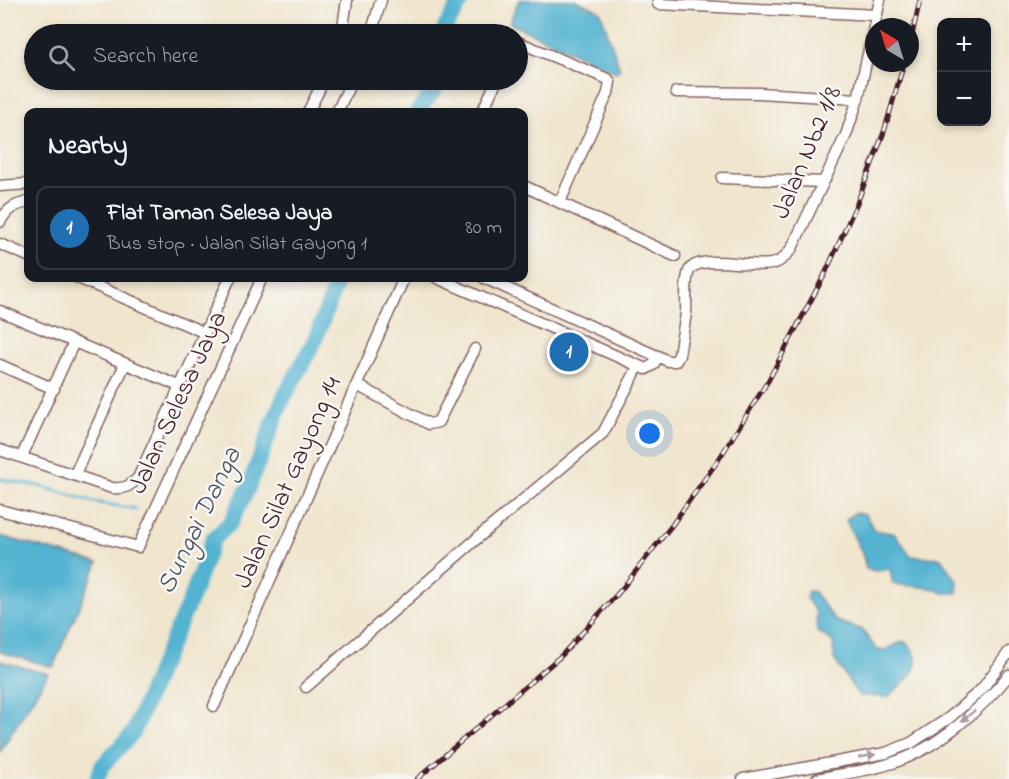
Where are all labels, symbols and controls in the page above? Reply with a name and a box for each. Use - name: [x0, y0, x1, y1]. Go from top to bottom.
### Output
- north arrow: [865, 18, 919, 72]
- map controls: [937, 18, 991, 126]
- button: +: [937, 18, 991, 72]
- search box: [24, 24, 528, 90]
- icon: search: [45, 41, 78, 74]
- text: Search here: [93, 41, 198, 73]
- button: −: [937, 72, 991, 126]
- street label: Jalan Nb2 1/8: [763, 80, 853, 225]
- text: Nearby: [48, 128, 127, 166]
- text: Flat Taman Selesa Jaya: [107, 198, 332, 230]
- text: 1: [66, 214, 73, 243]
- text: 80 m: [465, 214, 502, 243]
- text: Bus stop · Jalan Silat Gayong 1: [107, 230, 367, 259]
- street label: Jalan Selesa Jaya: [120, 305, 238, 501]
- pin: 1: [550, 330, 588, 374]
- street label: Jalan Silat Gayong 14: [225, 371, 353, 595]
- your location: [635, 419, 664, 448]
- water label: Sungai Danga: [148, 441, 253, 601]
- one-way arrow: [960, 709, 976, 722]
- one-way arrow: [858, 751, 877, 760]

